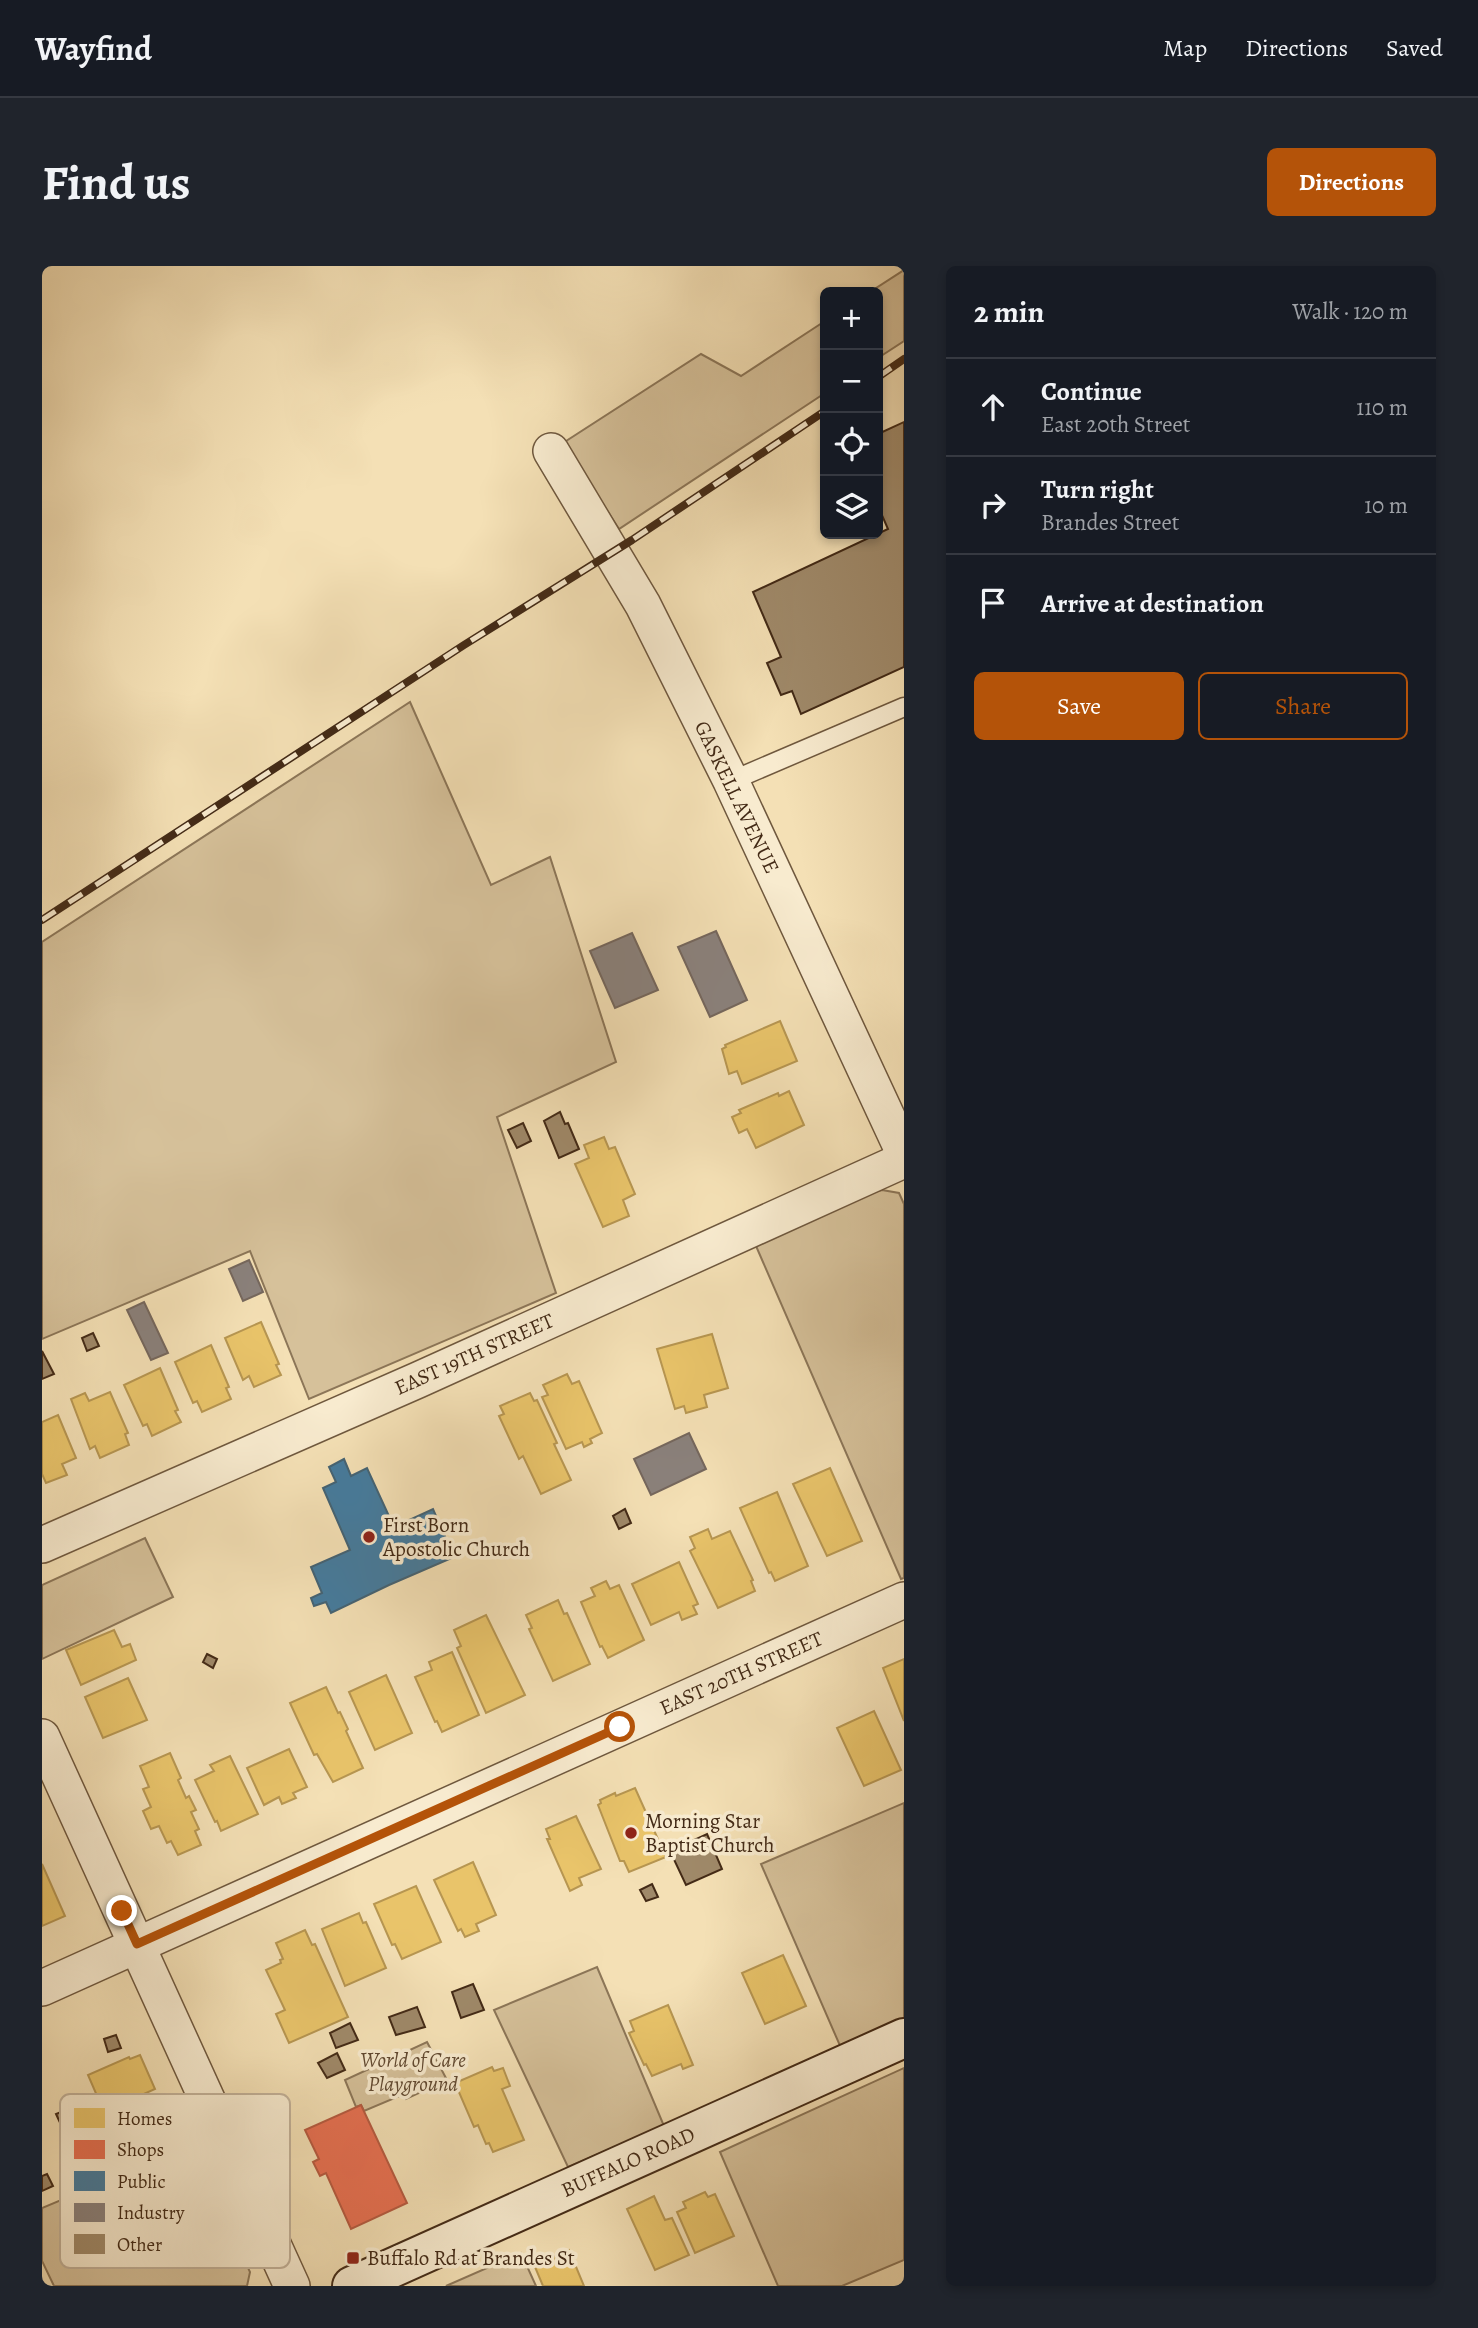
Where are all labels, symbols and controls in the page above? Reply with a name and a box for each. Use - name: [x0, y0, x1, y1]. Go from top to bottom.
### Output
- text: Wayfind: [35, 26, 152, 71]
- text: Map: [1163, 32, 1207, 64]
- text: Directions: [1245, 32, 1348, 64]
- text: Saved: [1386, 32, 1443, 64]
- button: Directions: [1267, 148, 1436, 216]
- text: Find us: [42, 149, 190, 216]
- map controls: [820, 287, 883, 539]
- button: +: [820, 287, 883, 350]
- text: 2 min: [974, 292, 1044, 332]
- text: Walk · 120 m: [1292, 296, 1408, 327]
- button: −: [820, 350, 883, 413]
- text: Continue: [1041, 374, 1142, 409]
- icon: ahead: [974, 388, 1012, 426]
- text: 110 m: [1356, 392, 1408, 423]
- text: East 20th Street: [1041, 409, 1190, 440]
- button: locate: [820, 413, 883, 476]
- text: Turn right: [1041, 472, 1154, 507]
- button: layers: [820, 476, 883, 539]
- icon: right: [974, 486, 1012, 524]
- text: 10 m: [1364, 490, 1408, 521]
- text: Brandes Street: [1041, 507, 1179, 538]
- icon: arrive: [974, 584, 1012, 622]
- text: Arrive at destination: [1041, 586, 1264, 621]
- button: Save: [974, 672, 1184, 740]
- button: Share: [1198, 672, 1408, 740]
- street label: GASKELL AVENUE: [688, 716, 786, 878]
- street label: EAST 19TH STREET: [390, 1306, 558, 1402]
- place label: First Born Apostolic Church: [382, 1511, 530, 1563]
- marker: First Born Apostolic Church: [361, 1529, 377, 1545]
- street label: EAST 20TH STREET: [655, 1624, 827, 1722]
- route start: [604, 1711, 635, 1742]
- place label: Morning Star Baptist Church: [645, 1807, 774, 1859]
- marker: Morning Star Baptist Church: [623, 1825, 639, 1841]
- route end: [106, 1895, 137, 1926]
- park label: World of Care Playground: [360, 2046, 466, 2098]
- legend: [60, 2094, 290, 2268]
- text: Homes: [117, 2106, 172, 2132]
- street label: BUFFALO ROAD: [557, 2120, 699, 2204]
- text: Shops: [117, 2137, 164, 2163]
- text: Public: [117, 2169, 165, 2195]
- text: Industry: [117, 2200, 185, 2226]
- text: Other: [117, 2232, 162, 2258]
- place label: Buffalo Rd at Brandes St: [367, 2244, 575, 2272]
- marker: Buffalo Rd at Brandes St: [345, 2250, 361, 2266]

